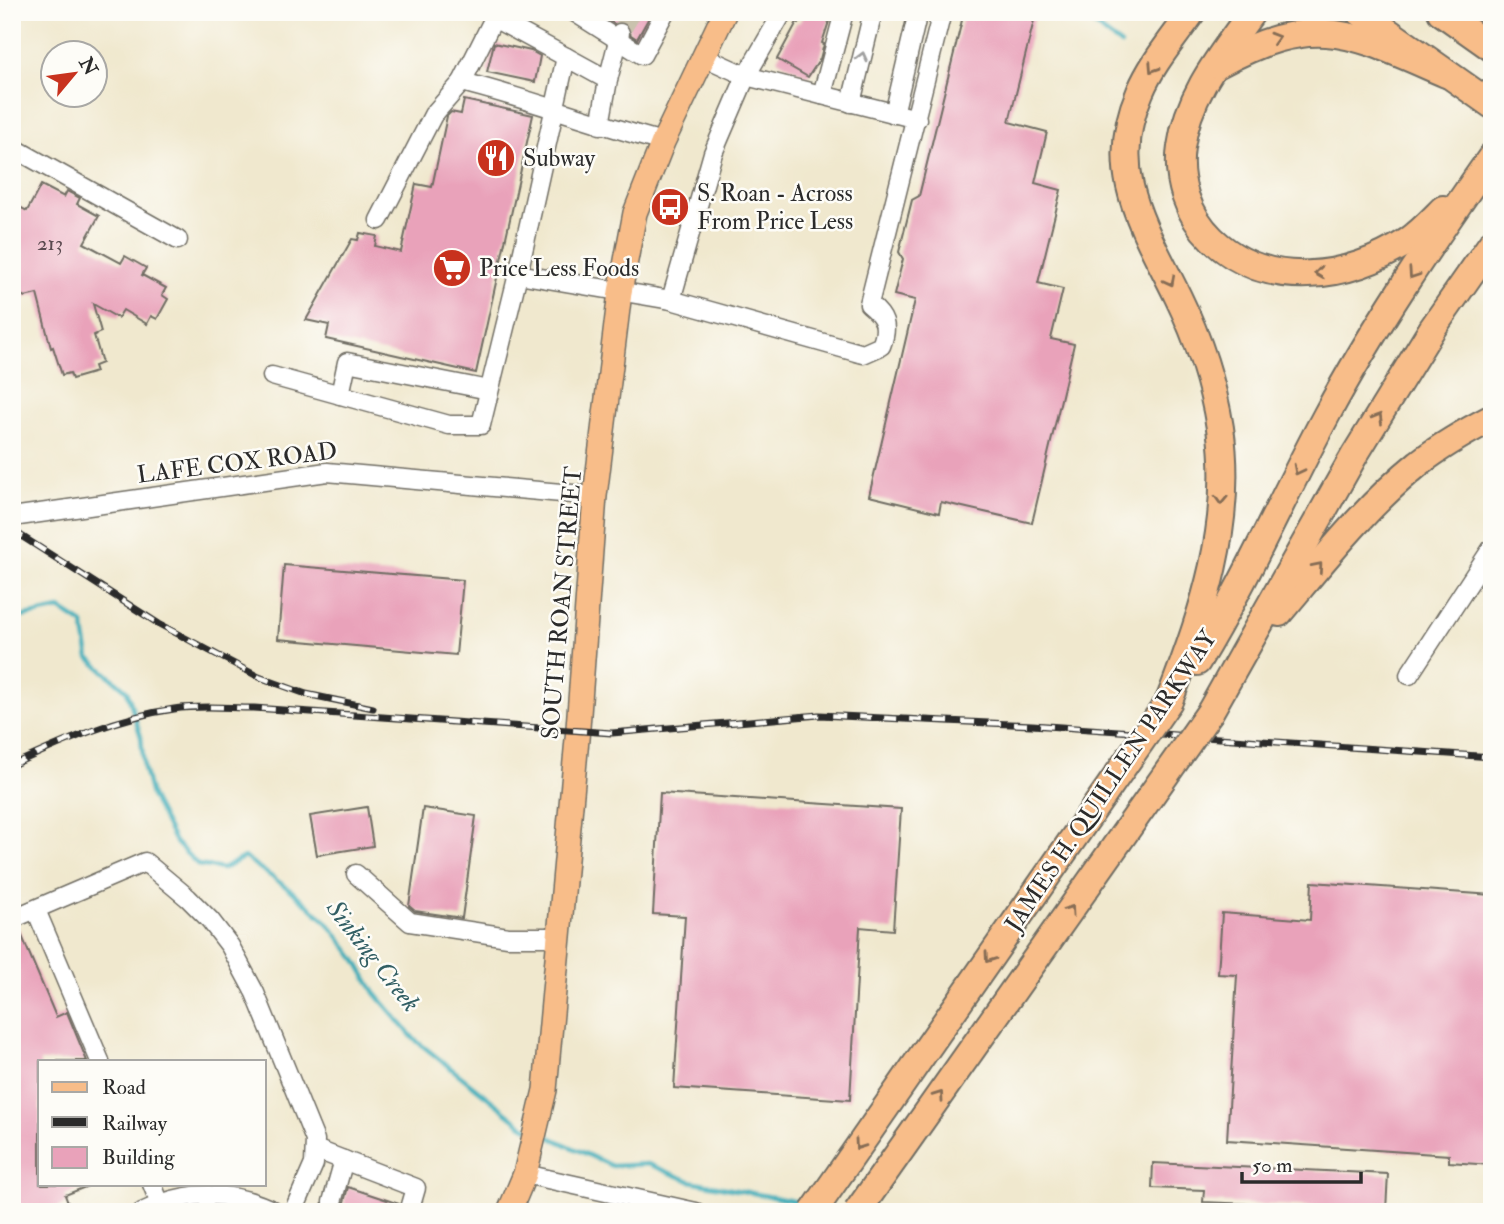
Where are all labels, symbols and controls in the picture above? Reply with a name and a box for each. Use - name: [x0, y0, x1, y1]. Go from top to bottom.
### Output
- one-way arrow: [1269, 32, 1281, 47]
- north arrow: [38, 38, 108, 108]
- one-way arrow: [854, 51, 868, 63]
- text: N: [73, 52, 103, 80]
- one-way arrow: [1149, 61, 1162, 74]
- restaurant icon: Subway: [475, 137, 517, 179]
- place label: Subway: [523, 143, 596, 174]
- place label: S. Roan - Across From Price Less: [697, 178, 853, 237]
- bus stop icon: S. Roan - Across From Price Less: [649, 186, 691, 228]
- house number: 213: [37, 230, 63, 257]
- supermarket icon: Price Less Foods: [431, 247, 473, 289]
- place label: Price Less Foods: [479, 253, 639, 284]
- one-way arrow: [1313, 265, 1325, 280]
- one-way arrow: [1409, 266, 1421, 279]
- one-way arrow: [1161, 274, 1175, 287]
- one-way arrow: [1369, 413, 1382, 426]
- street label: LAFE COX ROAD: [135, 435, 339, 491]
- one-way arrow: [1292, 463, 1306, 475]
- street label: SOUTH ROAN STREET: [535, 465, 589, 741]
- one-way arrow: [1214, 494, 1229, 505]
- one-way arrow: [1310, 563, 1322, 576]
- street label: JAMES H. QUILLEN PARKWAY: [998, 624, 1224, 939]
- water label: Sinking Creek: [319, 893, 427, 1018]
- one-way arrow: [1062, 905, 1074, 918]
- one-way arrow: [985, 950, 998, 963]
- legend: [38, 1060, 266, 1186]
- text: Road: [102, 1074, 147, 1101]
- one-way arrow: [931, 1091, 943, 1104]
- text: Railway: [102, 1110, 168, 1137]
- one-way arrow: [855, 1137, 867, 1150]
- scale bar: [1242, 1140, 1360, 1184]
- text: Building: [102, 1144, 175, 1171]
- text: 50 m: [1252, 1152, 1293, 1179]

